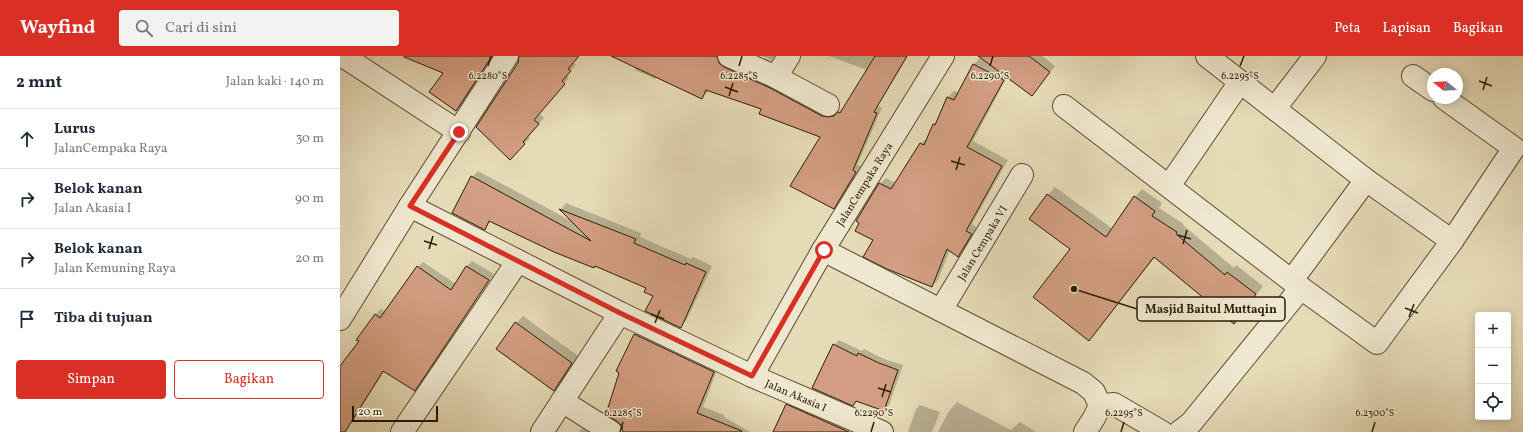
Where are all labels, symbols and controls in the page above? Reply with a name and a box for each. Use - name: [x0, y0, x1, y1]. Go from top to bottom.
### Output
- search box: [119, 10, 399, 46]
- text: Wayfind: [20, 15, 95, 41]
- icon: search: [133, 17, 155, 39]
- text: Cari di sini: [165, 18, 237, 39]
- text: Peta: [1334, 19, 1361, 38]
- text: Lapisan: [1383, 19, 1431, 38]
- text: Bagikan: [1453, 19, 1503, 38]
- north arrow: [1427, 68, 1463, 104]
- text: 6.2280°S: [469, 69, 507, 83]
- text: 6.2285°S: [720, 69, 758, 83]
- text: 6.2290°S: [971, 69, 1009, 83]
- text: 6.2295°S: [1221, 69, 1259, 83]
- text: 2 mnt: [16, 71, 62, 94]
- text: Jalan kaki · 140 m: [226, 73, 324, 91]
- text: Lurus: [54, 119, 95, 140]
- route end: [450, 123, 468, 141]
- icon: ahead: [16, 128, 38, 150]
- text: 30 m: [296, 130, 324, 148]
- text: JalanCempaka Raya: [54, 140, 168, 158]
- street label: JalanCempaka Raya: [833, 140, 897, 230]
- text: Belok kanan: [54, 179, 143, 200]
- icon: right: [16, 188, 38, 210]
- text: 90 m: [295, 190, 324, 208]
- text: Jalan Akasia I: [54, 200, 131, 218]
- street label: Jalan Cempaka VI: [955, 203, 1012, 284]
- text: Belok kanan: [54, 239, 143, 260]
- route start: [815, 241, 833, 259]
- icon: right: [16, 248, 38, 270]
- text: 20 m: [295, 250, 324, 268]
- text: Jalan Kemuning Raya: [54, 260, 176, 278]
- callout: Masjid Baitul Muttaqin: [1137, 297, 1285, 321]
- text: Masjid Baitul Muttaqin: [1145, 302, 1277, 318]
- icon: arrive: [16, 308, 38, 330]
- text: Tiba di tujuan: [54, 308, 153, 329]
- map controls: [1475, 312, 1511, 420]
- button: +: [1475, 312, 1511, 348]
- button: −: [1475, 348, 1511, 384]
- button: Simpan: [16, 360, 166, 399]
- button: Bagikan: [174, 360, 324, 399]
- street label: Jalan Akasia I: [762, 377, 829, 416]
- button: locate: [1475, 384, 1511, 420]
- scale bar: [352, 404, 438, 423]
- text: 20 m: [358, 405, 382, 420]
- text: 6.2285°S: [604, 406, 642, 420]
- text: 6.2290°S: [855, 406, 893, 420]
- text: 6.2295°S: [1105, 406, 1143, 420]
- text: 6.2300°S: [1356, 406, 1394, 420]

